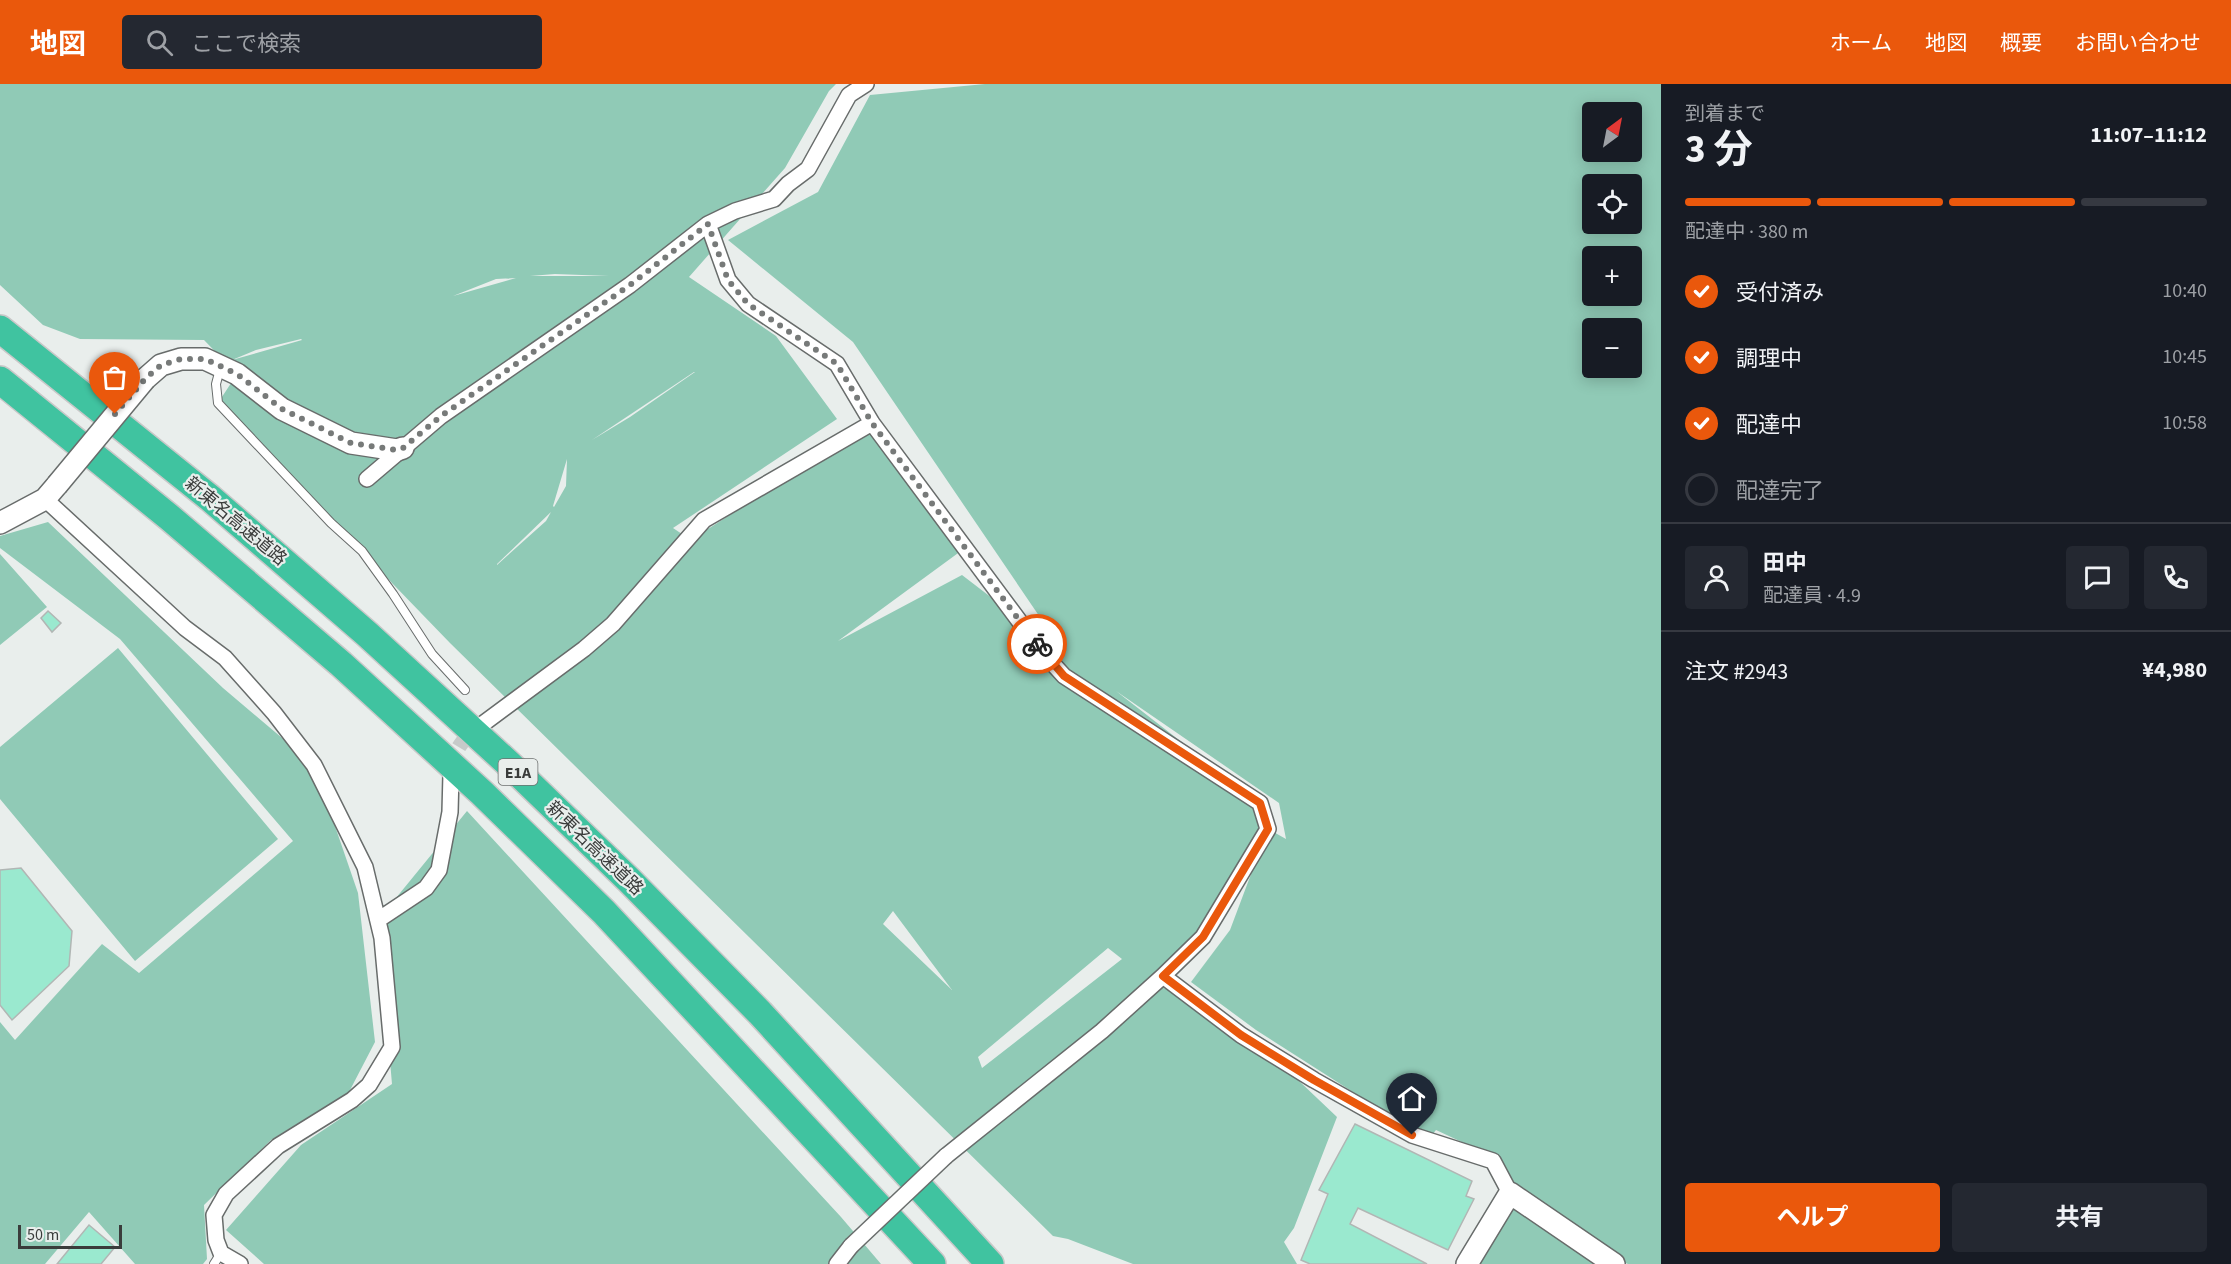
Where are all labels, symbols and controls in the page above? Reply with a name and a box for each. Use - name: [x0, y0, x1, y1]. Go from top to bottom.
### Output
- search box: [122, 15, 542, 69]
- text: 地図: [30, 24, 86, 64]
- icon: search: [143, 26, 176, 59]
- text: ここで検索: [191, 28, 301, 60]
- text: ホーム: [1830, 28, 1892, 58]
- text: 地図: [1925, 28, 1967, 58]
- text: 概要: [2000, 28, 2042, 58]
- text: お問い合わせ: [2075, 28, 2201, 58]
- text: 到着まで: [1685, 100, 1765, 128]
- north arrow: [1582, 102, 1642, 162]
- map controls: [1582, 102, 1642, 378]
- text: 11:07–11:12: [2090, 119, 2207, 151]
- text: 3 分: [1685, 122, 1752, 178]
- button: locate: [1582, 174, 1642, 234]
- text: 配達中 · 380 m: [1685, 218, 1808, 246]
- button: +: [1582, 246, 1642, 306]
- icon: check: [1685, 275, 1718, 308]
- text: 受付済み: [1736, 277, 1824, 309]
- text: 10:40: [2162, 277, 2207, 305]
- button: −: [1582, 318, 1642, 378]
- icon: check: [1685, 341, 1718, 374]
- text: 調理中: [1736, 343, 1802, 375]
- text: 10:45: [2162, 343, 2207, 371]
- pin: [89, 352, 140, 414]
- icon: bag: [98, 361, 131, 394]
- icon: check: [1685, 407, 1718, 440]
- text: 配達中: [1736, 409, 1802, 441]
- text: 10:58: [2162, 409, 2207, 437]
- street label: 新東名高速道路: [179, 471, 292, 571]
- text: 配達完了: [1736, 475, 1824, 507]
- button: person: [1685, 546, 1748, 609]
- button: chat: [2066, 546, 2129, 609]
- button: phone: [2144, 546, 2207, 609]
- text: 田中: [1763, 547, 1807, 579]
- text: 配達員 · 4.9: [1763, 582, 1861, 610]
- courier: [1007, 614, 1067, 674]
- icon: bike: [1021, 628, 1054, 661]
- text: ¥4,980: [2142, 654, 2207, 686]
- text: 注文 #2943: [1685, 656, 1788, 688]
- road number: E1A: [498, 759, 538, 785]
- street label: 新東名高速道路: [541, 796, 649, 901]
- pin: [1386, 1073, 1437, 1135]
- icon: home: [1395, 1082, 1428, 1115]
- button: ヘルプ: [1685, 1183, 1940, 1252]
- button: 共有: [1952, 1183, 2207, 1252]
- scale bar: [18, 1222, 122, 1250]
- text: 50 m: [27, 1224, 59, 1246]

